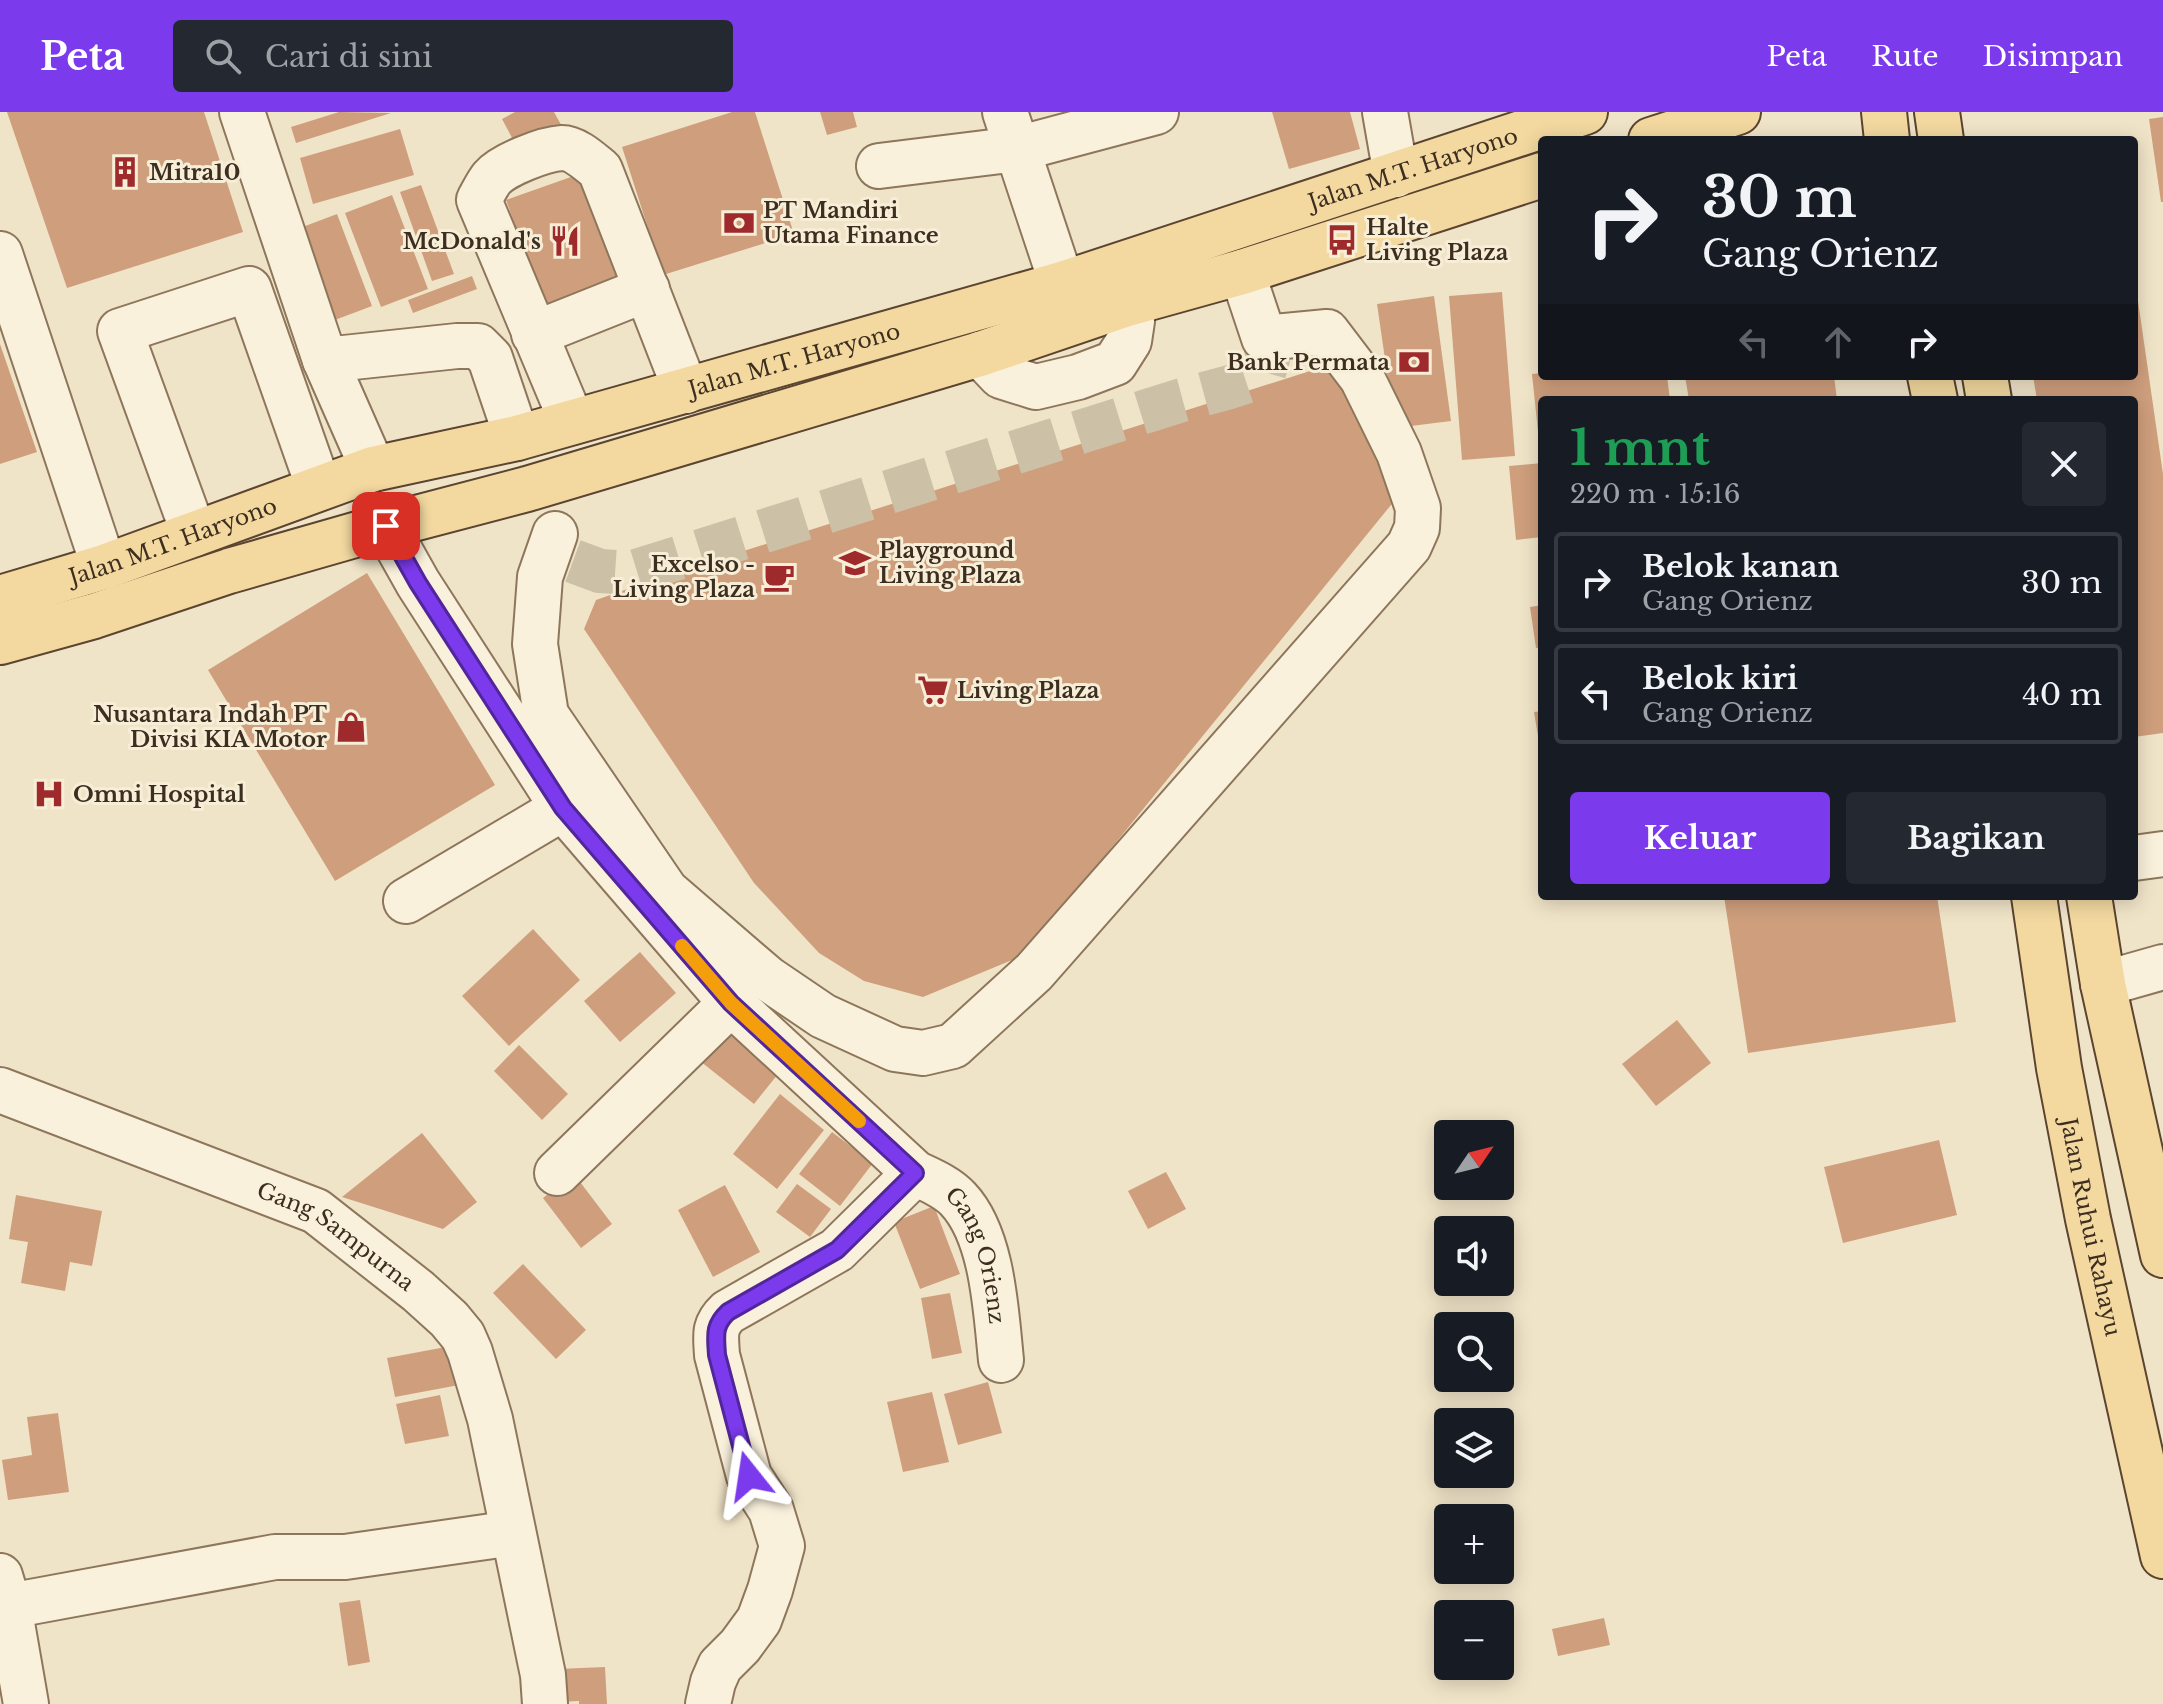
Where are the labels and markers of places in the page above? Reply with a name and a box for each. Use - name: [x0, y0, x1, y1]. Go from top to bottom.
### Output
- building icon: Mitra10: [108, 155, 142, 189]
- place label: Mitra10: [149, 159, 240, 186]
- place label: PT Mandiri Utama Finance: [763, 197, 939, 249]
- bank icon: PT Mandiri Utama Finance: [722, 206, 756, 240]
- place label: Halte Living Plaza: [1366, 214, 1509, 266]
- bus stop icon: Halte Living Plaza: [1325, 223, 1359, 257]
- restaurant icon: McDonald's: [548, 224, 582, 258]
- place label: McDonald's: [403, 228, 541, 255]
- bank icon: Bank Permata: [1397, 345, 1431, 379]
- place label: Bank Permata: [1227, 349, 1390, 376]
- pin: [352, 492, 420, 560]
- place label: Playground Living Plaza: [879, 537, 1022, 589]
- school or university icon: Playground Living Plaza: [838, 546, 872, 580]
- place label: Excelso - Living Plaza: [613, 551, 755, 603]
- cafe icon: Excelso - Living Plaza: [762, 560, 796, 594]
- supermarket icon: Living Plaza: [916, 673, 950, 707]
- place label: Living Plaza: [957, 677, 1100, 704]
- place label: Nusantara Indah PT Divisi KIA Motor: [93, 701, 327, 753]
- shop icon: Nusantara Indah PT Divisi KIA Motor: [334, 710, 368, 744]
- hospital icon: Omni Hospital: [32, 777, 66, 811]
- place label: Omni Hospital: [73, 781, 245, 808]

